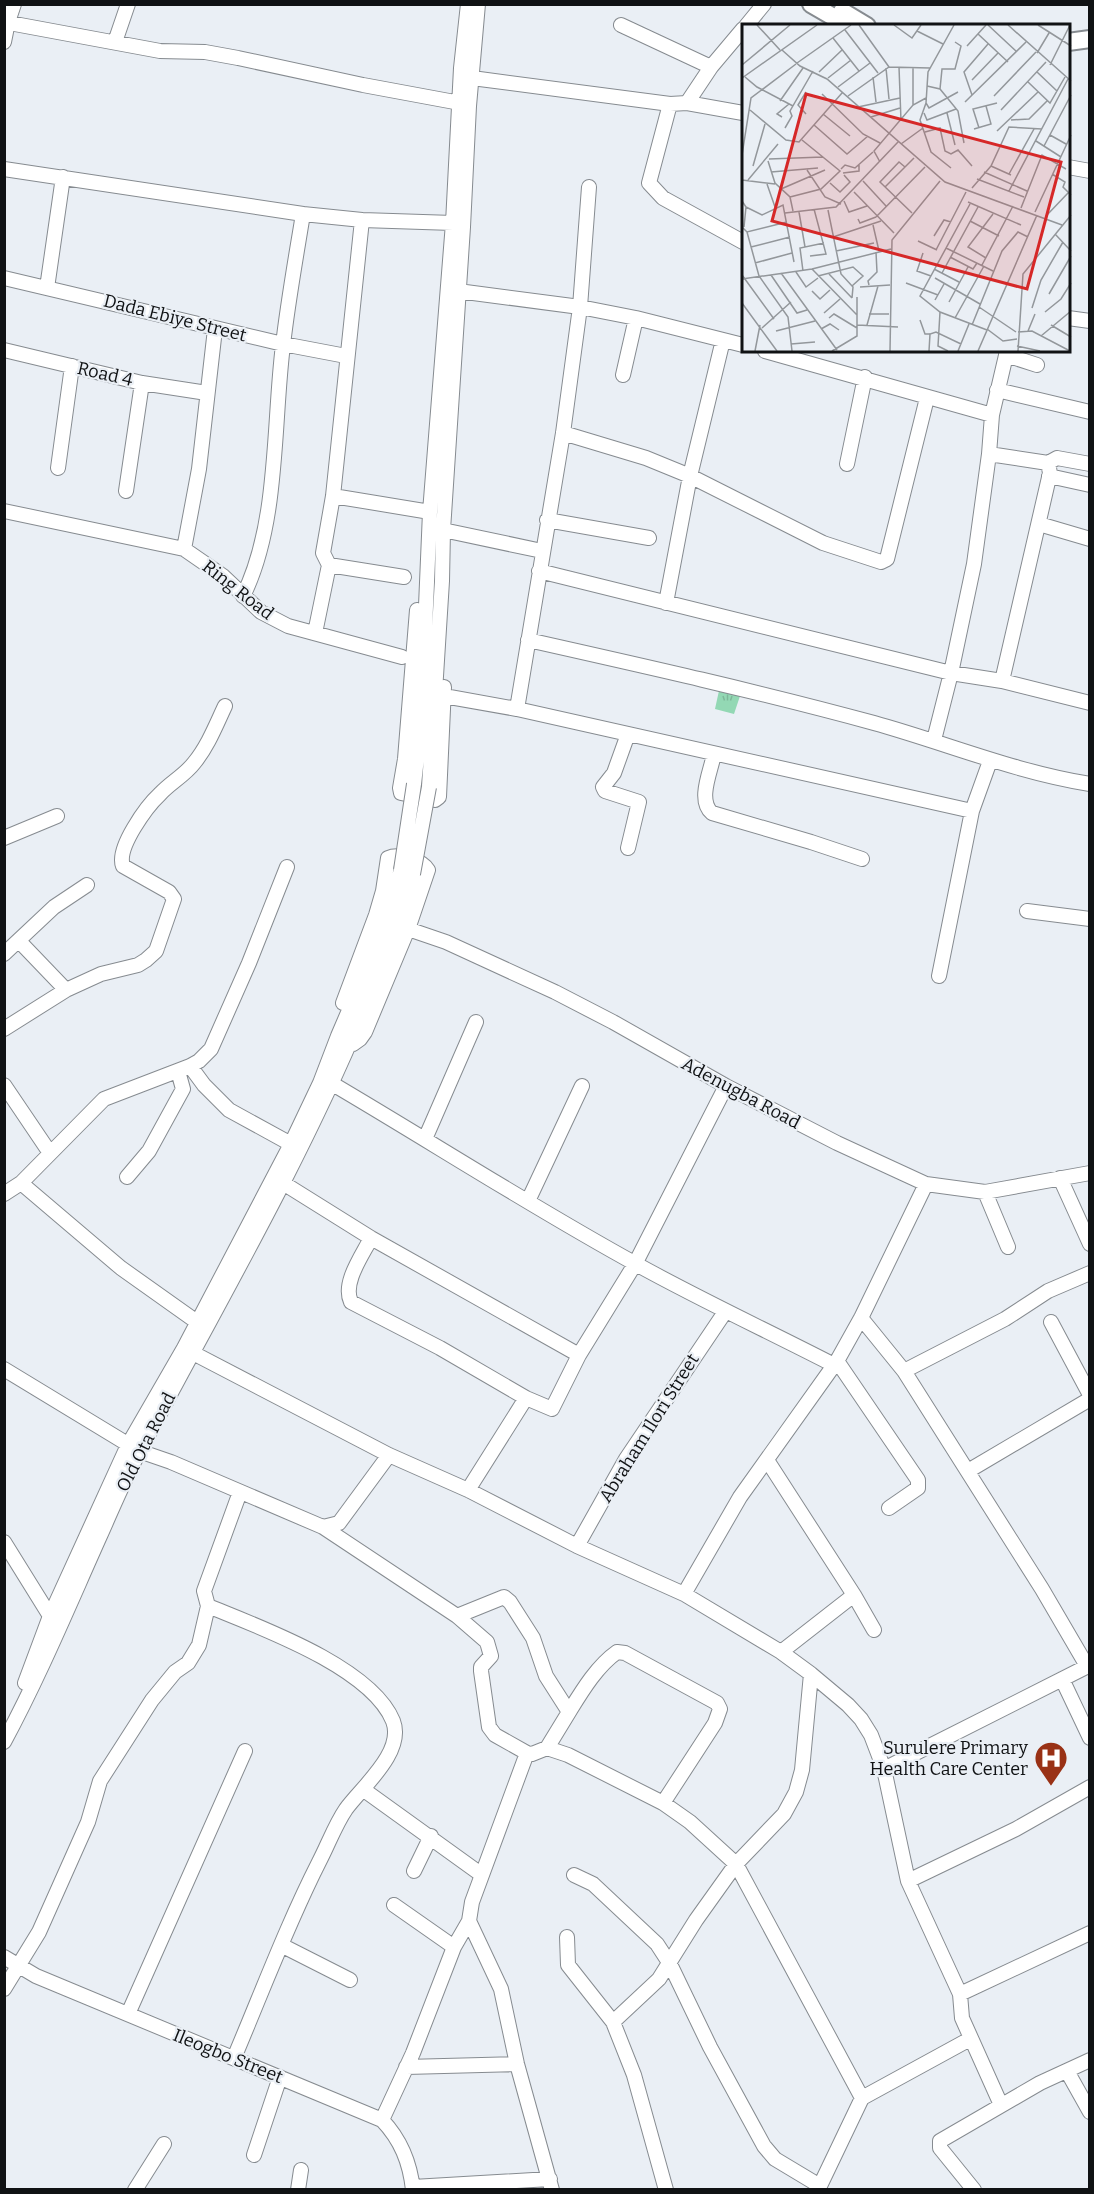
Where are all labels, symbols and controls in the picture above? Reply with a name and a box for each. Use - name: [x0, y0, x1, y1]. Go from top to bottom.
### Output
- inset map: [742, 24, 1070, 352]
- street label: Dada Ebiye Street: [101, 290, 249, 346]
- street label: Road 4: [75, 357, 135, 391]
- street label: Ring Road: [198, 555, 278, 625]
- street label: Adenugba Road: [678, 1052, 804, 1134]
- street label: Abraham Ilori Street: [594, 1349, 704, 1506]
- street label: Old Ota Road: [112, 1389, 180, 1495]
- place label: Surulere Primary Health Care Center: [869, 1737, 1028, 1780]
- hospital icon: Surulere Primary Health Care Center: [1033, 1740, 1069, 1787]
- street label: Ileogbo Street: [170, 2024, 287, 2088]

